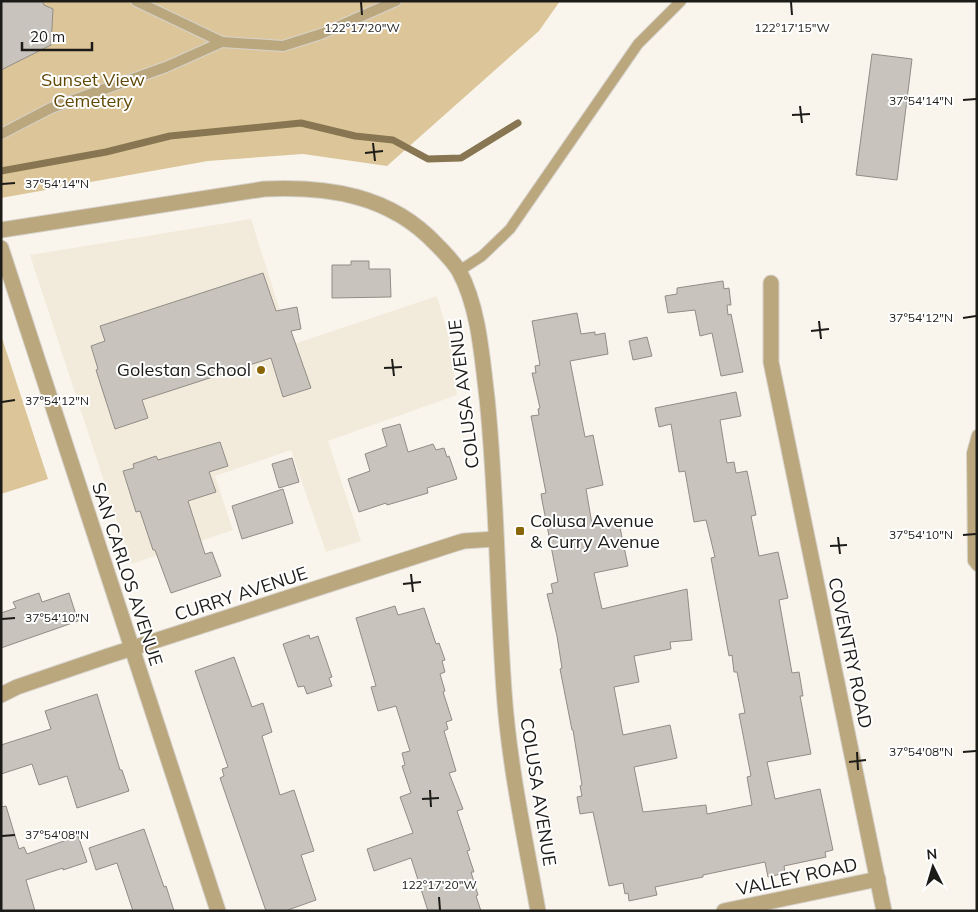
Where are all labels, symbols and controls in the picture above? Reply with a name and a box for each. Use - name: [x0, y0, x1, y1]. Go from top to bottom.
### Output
- scale bar: [22, 20, 92, 52]
- text: 122°17'20"W: [324, 20, 400, 35]
- text: 122°17'15"W: [754, 20, 830, 35]
- text: 20 m: [30, 27, 65, 46]
- park label: Sunset View Cemetery: [41, 68, 145, 112]
- text: 37°54'14"N: [889, 93, 953, 108]
- text: 37°54'14"N: [25, 176, 89, 191]
- text: 37°54'12"N: [889, 310, 953, 325]
- street label: COLUSA AVENUE: [443, 318, 484, 470]
- place label: Golestan School: [117, 358, 251, 381]
- marker: Golestan School: [255, 364, 267, 376]
- text: 37°54'12"N: [25, 393, 89, 408]
- street label: SAN CARLOS AVENUE: [87, 479, 168, 669]
- place label: Colusa Avenue & Curry Avenue: [530, 509, 660, 553]
- marker: Colusa Avenue & Curry Avenue: [514, 525, 526, 537]
- text: 37°54'10"N: [889, 527, 953, 542]
- street label: CURRY AVENUE: [171, 561, 310, 626]
- street label: COVENTRY ROAD: [823, 575, 878, 730]
- text: 37°54'10"N: [25, 610, 89, 625]
- street label: COLUSA AVENUE: [515, 716, 562, 868]
- text: 37°54'08"N: [889, 744, 953, 759]
- text: 37°54'08"N: [25, 827, 89, 842]
- north arrow: [908, 842, 958, 892]
- text: N: [926, 845, 938, 863]
- street label: VALLEY ROAD: [734, 852, 860, 901]
- text: 122°17'20"W: [401, 877, 477, 892]

